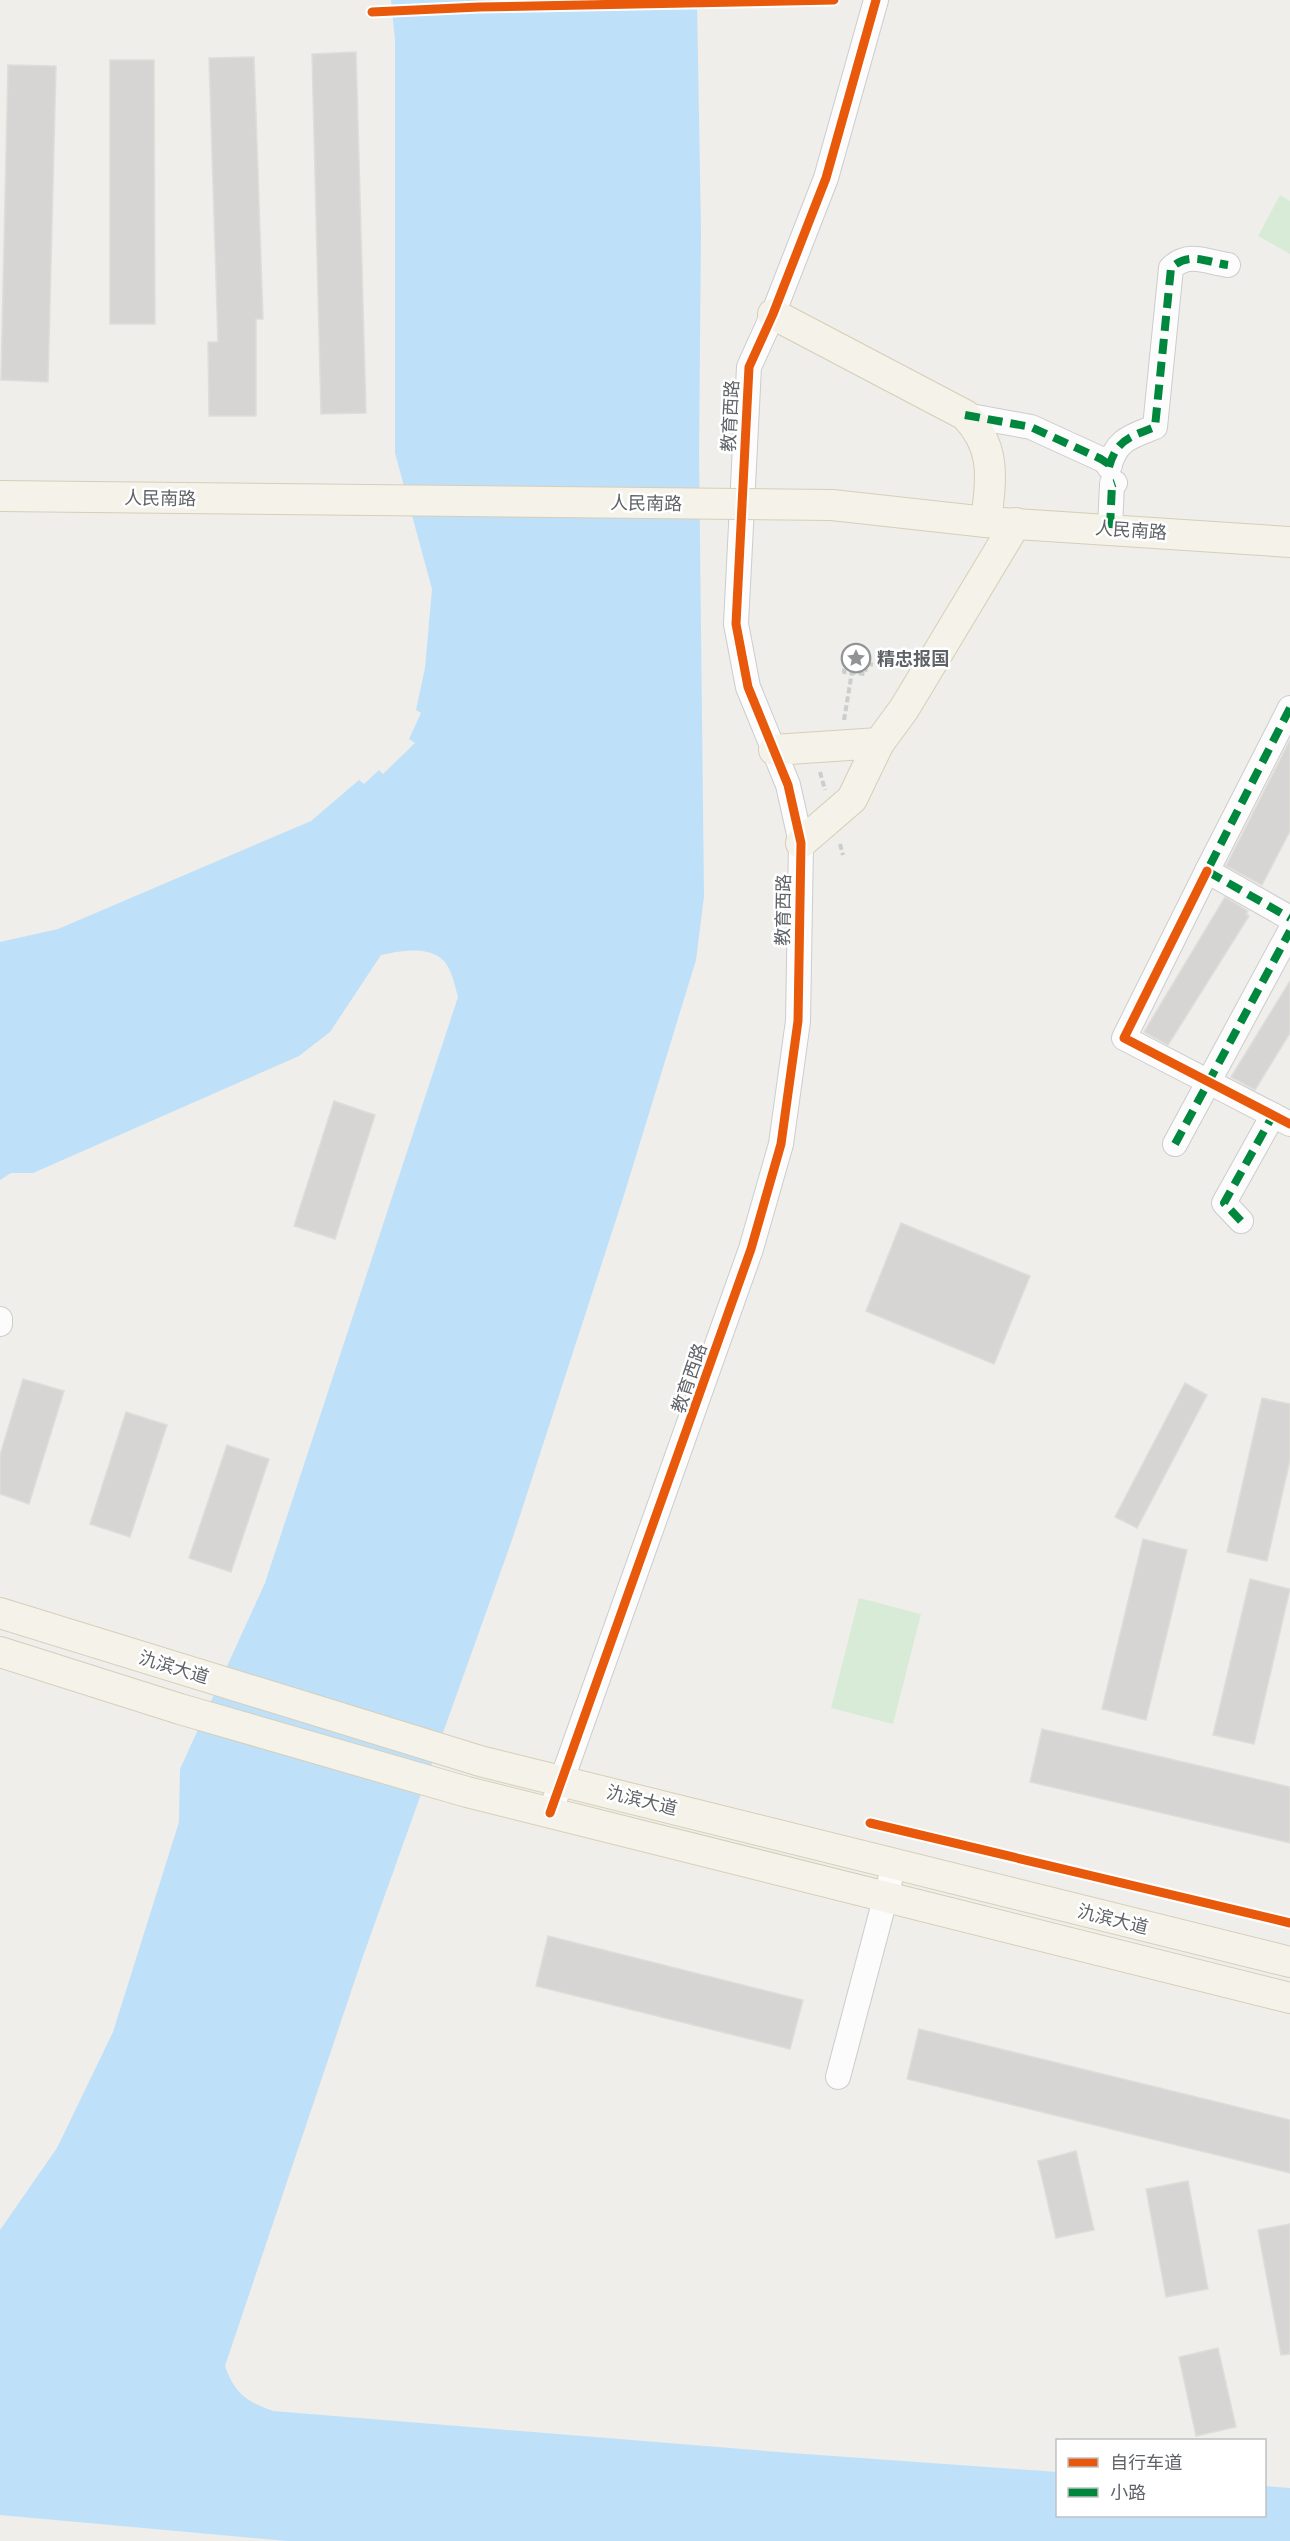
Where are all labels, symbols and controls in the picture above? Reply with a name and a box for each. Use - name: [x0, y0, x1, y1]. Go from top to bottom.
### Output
- street label: 教育西路: [718, 379, 742, 453]
- street label: 人民南路: [124, 487, 196, 509]
- street label: 人民南路: [610, 492, 682, 514]
- street label: 人民南路: [1094, 517, 1168, 543]
- place icon: 精忠报国: [840, 642, 872, 674]
- place label: 精忠报国: [877, 648, 949, 669]
- street label: 教育西路: [772, 874, 794, 946]
- street label: 教育西路: [667, 1341, 711, 1415]
- street label: 氿滨大道: [137, 1646, 211, 1688]
- street label: 氿滨大道: [605, 1781, 679, 1819]
- street label: 氿滨大道: [1076, 1900, 1150, 1938]
- legend: [1056, 2439, 1266, 2517]
- text: 自行车道: [1110, 2452, 1182, 2473]
- text: 小路: [1110, 2482, 1146, 2503]

